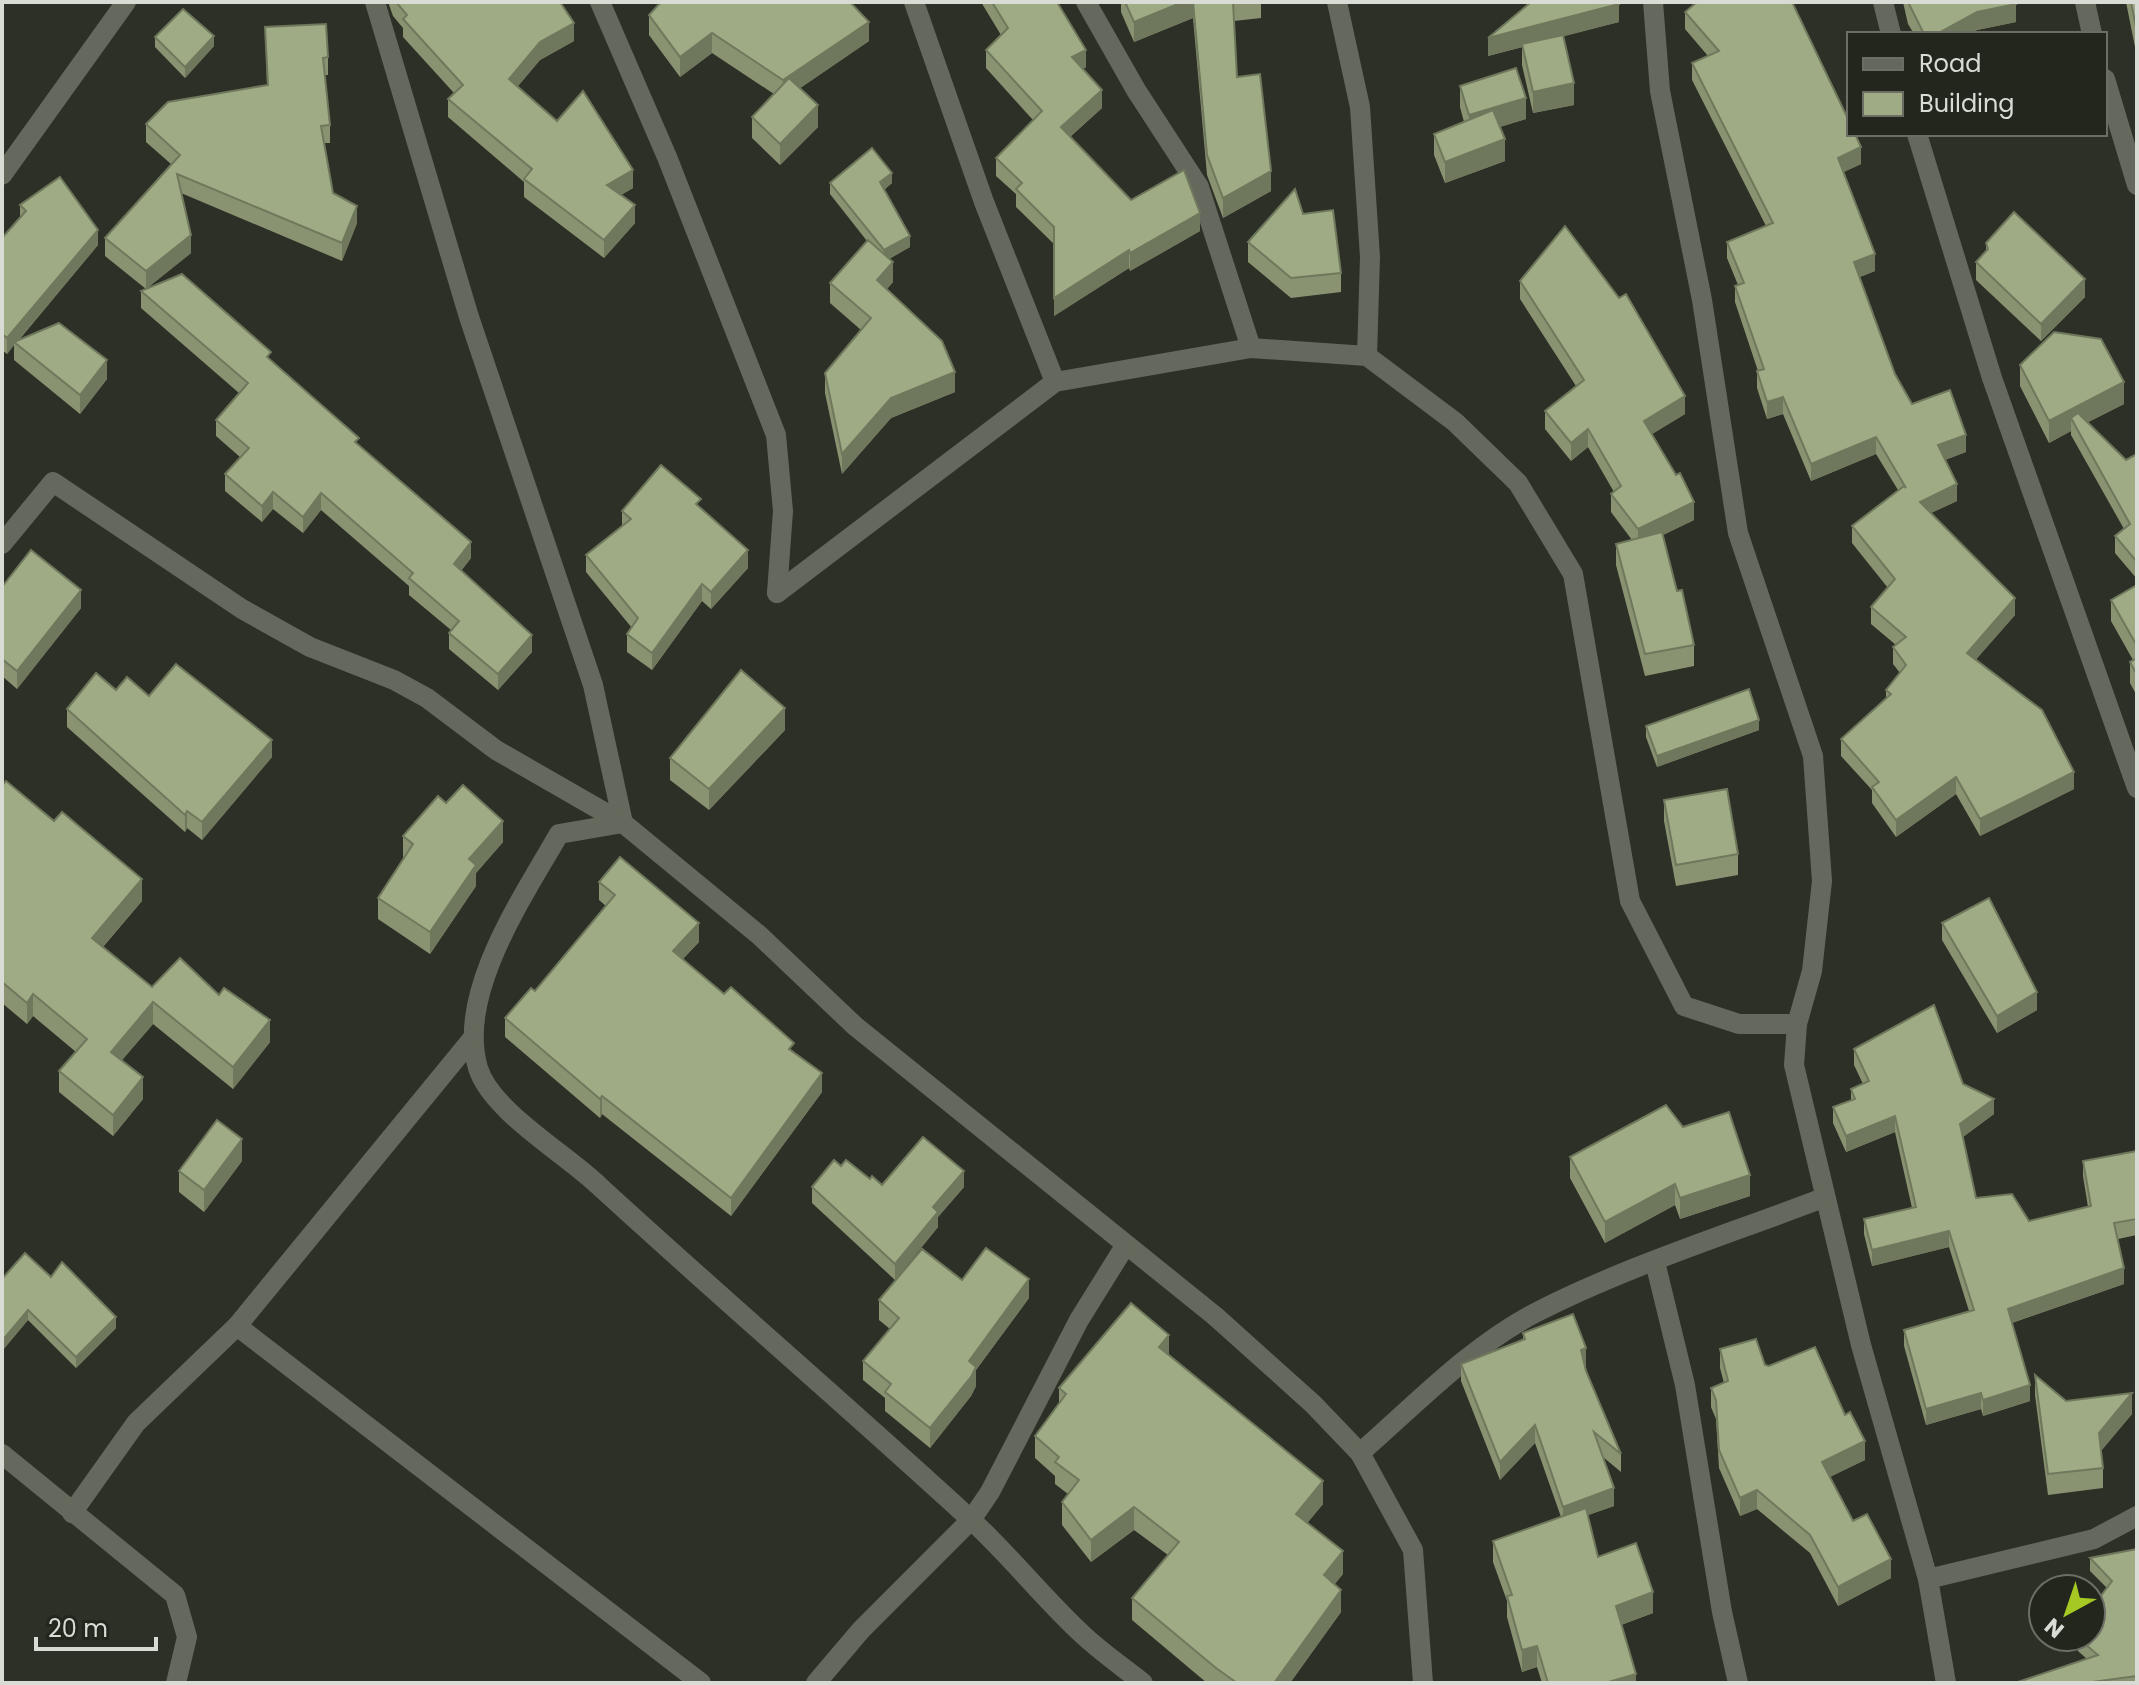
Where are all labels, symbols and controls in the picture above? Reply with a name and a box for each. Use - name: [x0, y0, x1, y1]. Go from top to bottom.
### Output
- legend: [1847, 32, 2107, 136]
- text: Road: [1919, 47, 1981, 80]
- text: Building: [1919, 87, 2015, 120]
- north arrow: [2027, 1573, 2107, 1653]
- scale bar: [36, 1601, 156, 1651]
- text: N: [2038, 1611, 2071, 1645]
- text: 20 m: [48, 1612, 108, 1645]

